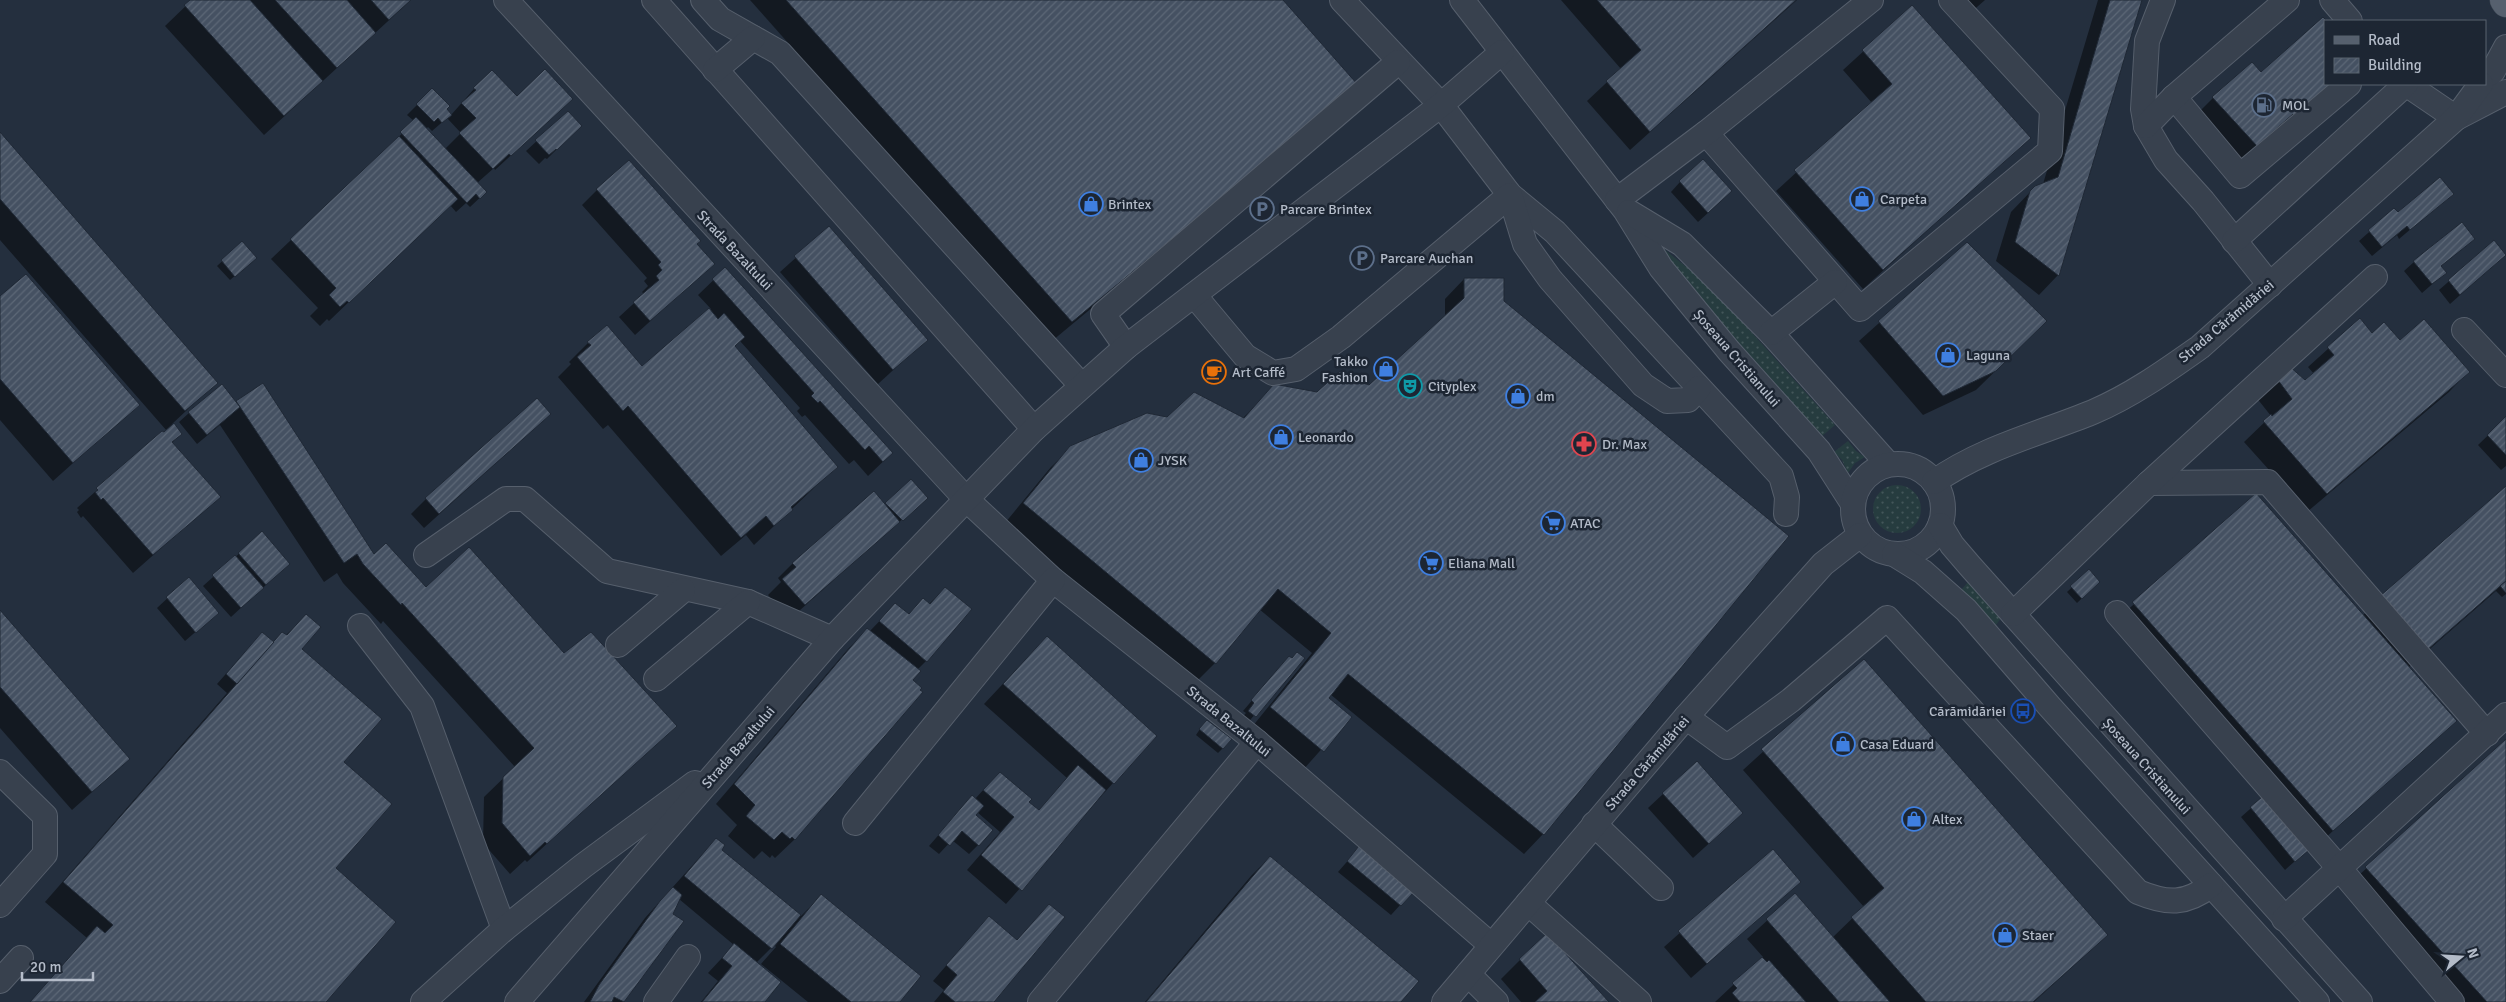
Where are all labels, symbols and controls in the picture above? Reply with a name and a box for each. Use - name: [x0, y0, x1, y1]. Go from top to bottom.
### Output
- legend: [2324, 20, 2486, 85]
- text: Road: [2368, 31, 2400, 49]
- text: Building: [2368, 56, 2422, 74]
- fuel station icon: MOL: [2251, 92, 2277, 118]
- place label: MOL: [2282, 97, 2310, 114]
- shop icon: Carpeta: [1849, 186, 1875, 212]
- shop icon: Brintex: [1078, 191, 1104, 217]
- place label: Carpeta: [1880, 191, 1927, 208]
- place label: Brintex: [1108, 196, 1152, 213]
- parking icon: Parcare Brintex: [1249, 196, 1275, 222]
- place label: Parcare Brintex: [1280, 201, 1372, 218]
- street label: Strada Bazaltului: [693, 207, 776, 294]
- parking icon: Parcare Auchan: [1349, 245, 1375, 271]
- place label: Parcare Auchan: [1380, 250, 1473, 267]
- street label: Strada Cărămidăriei: [2175, 276, 2278, 366]
- street label: Șoseaua Cristianului: [1690, 306, 1784, 410]
- shop icon: Laguna: [1935, 342, 1961, 368]
- place label: Laguna: [1966, 347, 2010, 364]
- place label: Takko Fashion: [1322, 353, 1368, 386]
- shop icon: Takko Fashion: [1373, 356, 1399, 382]
- cafe icon: Art Caffé: [1201, 359, 1227, 385]
- place label: Art Caffé: [1232, 364, 1285, 381]
- theatre icon: Cityplex: [1397, 373, 1423, 399]
- place label: Cityplex: [1428, 378, 1477, 395]
- shop icon: dm: [1505, 383, 1531, 409]
- place label: dm: [1536, 388, 1555, 405]
- shop icon: Leonardo: [1268, 424, 1294, 450]
- place label: Leonardo: [1298, 429, 1354, 446]
- pharmacy icon: Dr. Max: [1571, 431, 1597, 457]
- place label: Dr. Max: [1602, 436, 1647, 453]
- shop icon: JYSK: [1128, 447, 1154, 473]
- place label: JYSK: [1158, 452, 1188, 469]
- supermarket icon: ATAC: [1540, 510, 1566, 536]
- place label: ATAC: [1570, 515, 1601, 532]
- supermarket icon: Eliana Mall: [1418, 550, 1444, 576]
- place label: Eliana Mall: [1448, 555, 1515, 572]
- street label: Strada Bazaltului: [1183, 682, 1274, 760]
- bus stop icon: Cărămidăriei: [2010, 698, 2036, 724]
- street label: Strada Bazaltului: [698, 703, 779, 792]
- place label: Cărămidăriei: [1929, 703, 2006, 720]
- street label: Strada Cărămidăriei: [1602, 713, 1693, 814]
- street label: Șoseaua Cristianului: [2099, 715, 2194, 818]
- shop icon: Casa Eduard: [1830, 731, 1856, 757]
- place label: Casa Eduard: [1860, 736, 1934, 753]
- shop icon: Altex: [1901, 806, 1927, 832]
- place label: Altex: [1932, 811, 1963, 828]
- shop icon: Staer: [1992, 922, 2018, 948]
- place label: Staer: [2022, 927, 2055, 944]
- north arrow: [2436, 932, 2486, 982]
- text: N: [2463, 946, 2482, 960]
- scale bar: [22, 950, 94, 982]
- text: 20 m: [30, 958, 61, 976]

